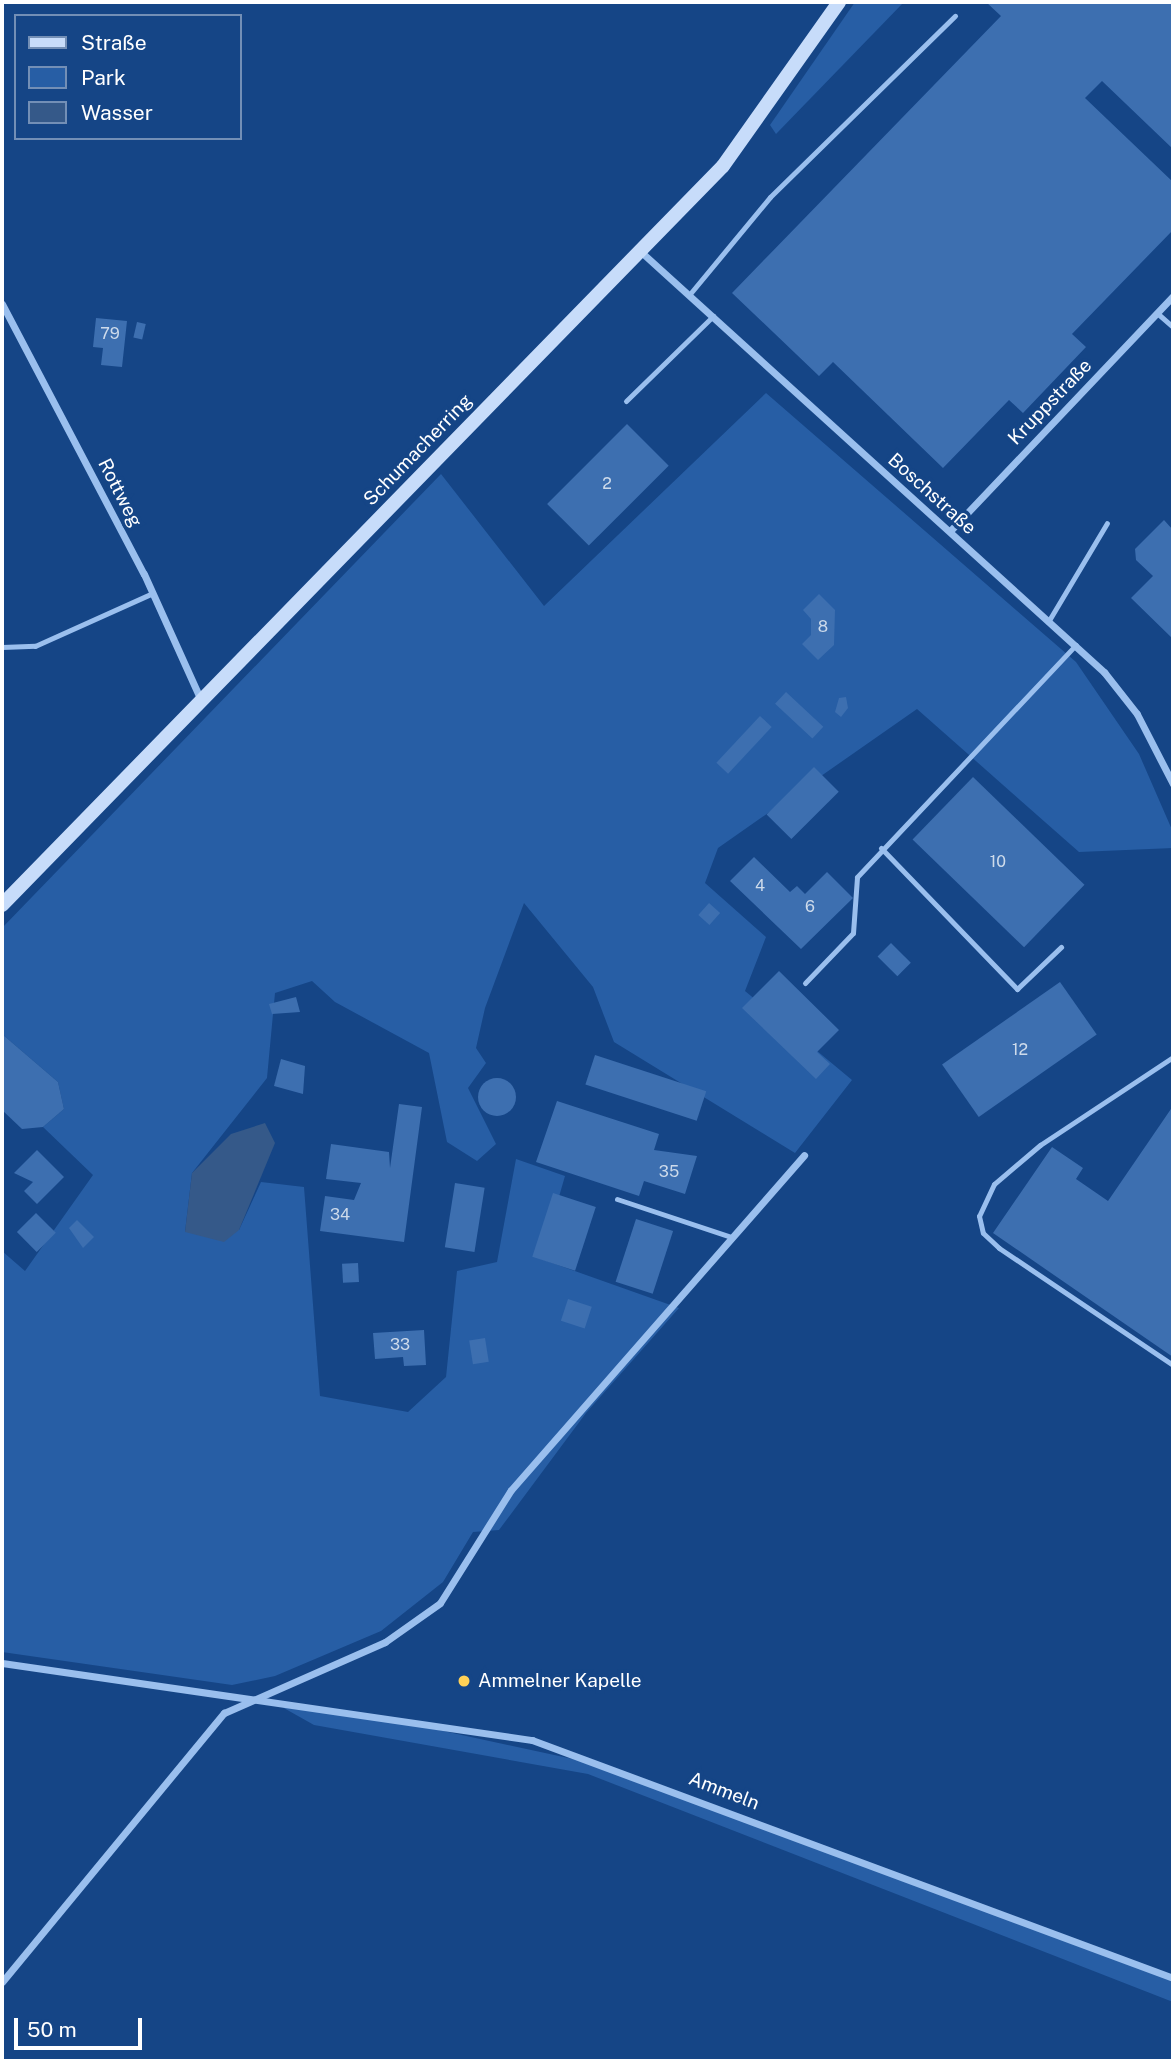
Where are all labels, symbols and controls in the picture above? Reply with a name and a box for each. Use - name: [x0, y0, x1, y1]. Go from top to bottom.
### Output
- legend: [14, 14, 242, 140]
- text: Straße: [81, 30, 147, 55]
- text: Park: [81, 65, 126, 90]
- text: Wasser: [81, 100, 153, 125]
- house number: 79: [100, 324, 120, 344]
- street label: Kruppstraße: [1003, 354, 1097, 450]
- street label: Schumacherring: [359, 389, 477, 511]
- street label: Boschstraße: [883, 449, 981, 539]
- street label: Rottweg: [93, 455, 147, 531]
- house number: 2: [602, 474, 612, 494]
- house number: 8: [818, 617, 828, 637]
- house number: 10: [990, 852, 1006, 872]
- house number: 4: [755, 876, 765, 896]
- house number: 6: [805, 897, 815, 917]
- house number: 12: [1012, 1040, 1028, 1060]
- house number: 35: [659, 1162, 679, 1182]
- house number: 34: [330, 1205, 350, 1225]
- house number: 33: [390, 1335, 410, 1355]
- place label: Ammelner Kapelle: [478, 1670, 641, 1692]
- marker: Ammelner Kapelle: [456, 1673, 472, 1689]
- street label: Ammeln: [685, 1767, 763, 1815]
- scale bar: [18, 2004, 145, 2048]
- text: 50 m: [27, 2017, 77, 2042]

